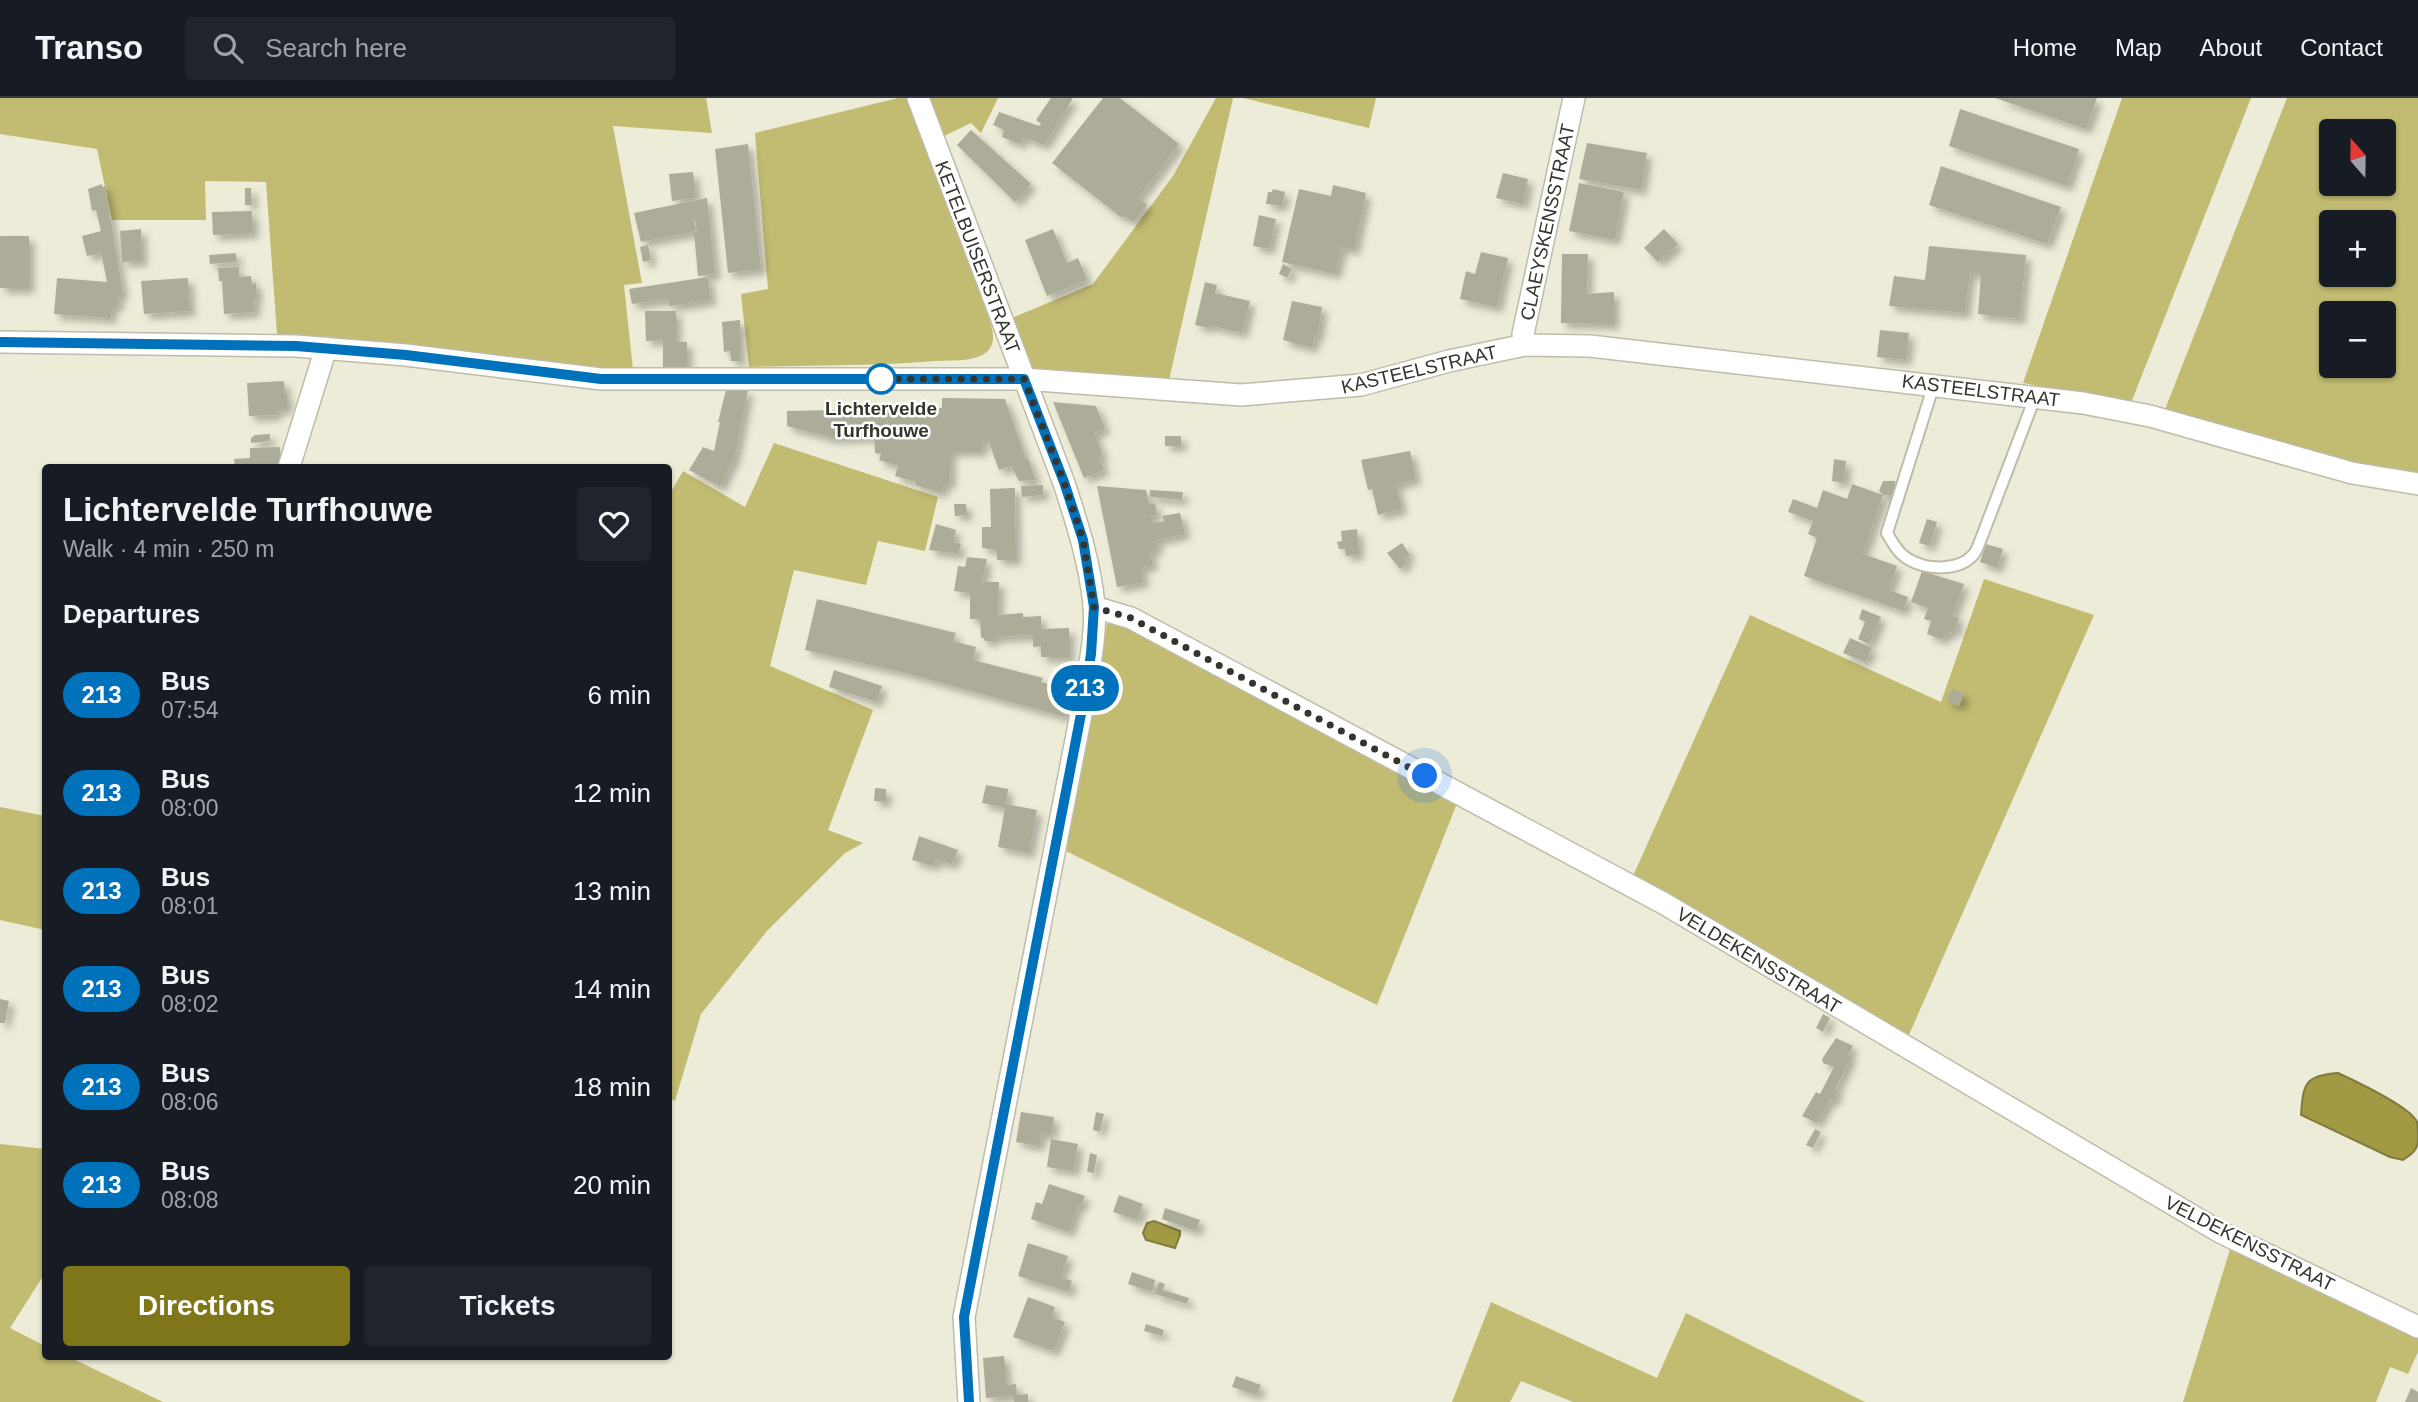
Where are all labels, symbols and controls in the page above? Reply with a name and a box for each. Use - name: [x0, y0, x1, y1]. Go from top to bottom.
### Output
- search box: [185, 17, 675, 80]
- text: Transo: [35, 29, 143, 66]
- icon: search: [209, 29, 247, 67]
- text: Search here: [265, 33, 407, 63]
- text: Home: [2013, 34, 2077, 61]
- text: Map: [2115, 34, 2162, 61]
- text: About: [2200, 34, 2262, 61]
- text: Contact: [2300, 34, 2383, 61]
- north arrow: [2319, 119, 2396, 196]
- map controls: [2319, 119, 2396, 378]
- street label: CLAEYSKENSSTRAAT: [1516, 122, 1579, 322]
- street label: KETELBUISERSTRAAT: [931, 158, 1024, 357]
- button: +: [2319, 210, 2396, 287]
- button: −: [2319, 301, 2396, 378]
- street label: KASTEELSTRAAT: [1339, 341, 1499, 398]
- marker: Lichtervelde Turfhouwe: [866, 364, 896, 394]
- street label: KASTEELSTRAAT: [1901, 370, 2062, 411]
- place label: Lichtervelde Turfhouwe: [825, 398, 937, 441]
- button: heart: [577, 487, 651, 561]
- text: Lichtervelde Turfhouwe: [63, 491, 433, 528]
- text: Walk · 4 min · 250 m: [63, 536, 274, 562]
- text: Departures: [63, 599, 200, 629]
- line badge: 213: [1045, 665, 1125, 711]
- text: Bus: [161, 666, 210, 696]
- text: 213: [1065, 674, 1105, 701]
- text: 6 min: [587, 680, 651, 710]
- text: 213: [81, 681, 122, 708]
- text: 07:54: [161, 697, 219, 723]
- your location: [1407, 758, 1442, 793]
- text: Bus: [161, 764, 210, 794]
- text: 12 min: [573, 778, 651, 808]
- text: 213: [81, 779, 122, 806]
- text: 08:00: [161, 795, 219, 821]
- text: Bus: [161, 862, 210, 892]
- text: 13 min: [573, 876, 651, 906]
- text: 213: [81, 877, 122, 904]
- text: 08:01: [161, 893, 219, 919]
- street label: VELDEKENSSTRAAT: [1673, 903, 1845, 1018]
- text: Bus: [161, 960, 210, 990]
- text: 14 min: [573, 974, 651, 1004]
- text: 213: [81, 975, 122, 1002]
- text: 08:02: [161, 991, 219, 1017]
- text: Bus: [161, 1058, 210, 1088]
- text: 18 min: [573, 1072, 651, 1102]
- text: 213: [81, 1073, 122, 1100]
- text: 08:06: [161, 1089, 219, 1115]
- text: Bus: [161, 1156, 210, 1186]
- text: 20 min: [573, 1170, 651, 1200]
- text: 213: [81, 1171, 122, 1198]
- text: 08:08: [161, 1187, 219, 1213]
- street label: VELDEKENSSTRAAT: [2161, 1192, 2338, 1296]
- button: Directions: [63, 1266, 350, 1346]
- button: Tickets: [364, 1266, 651, 1346]

